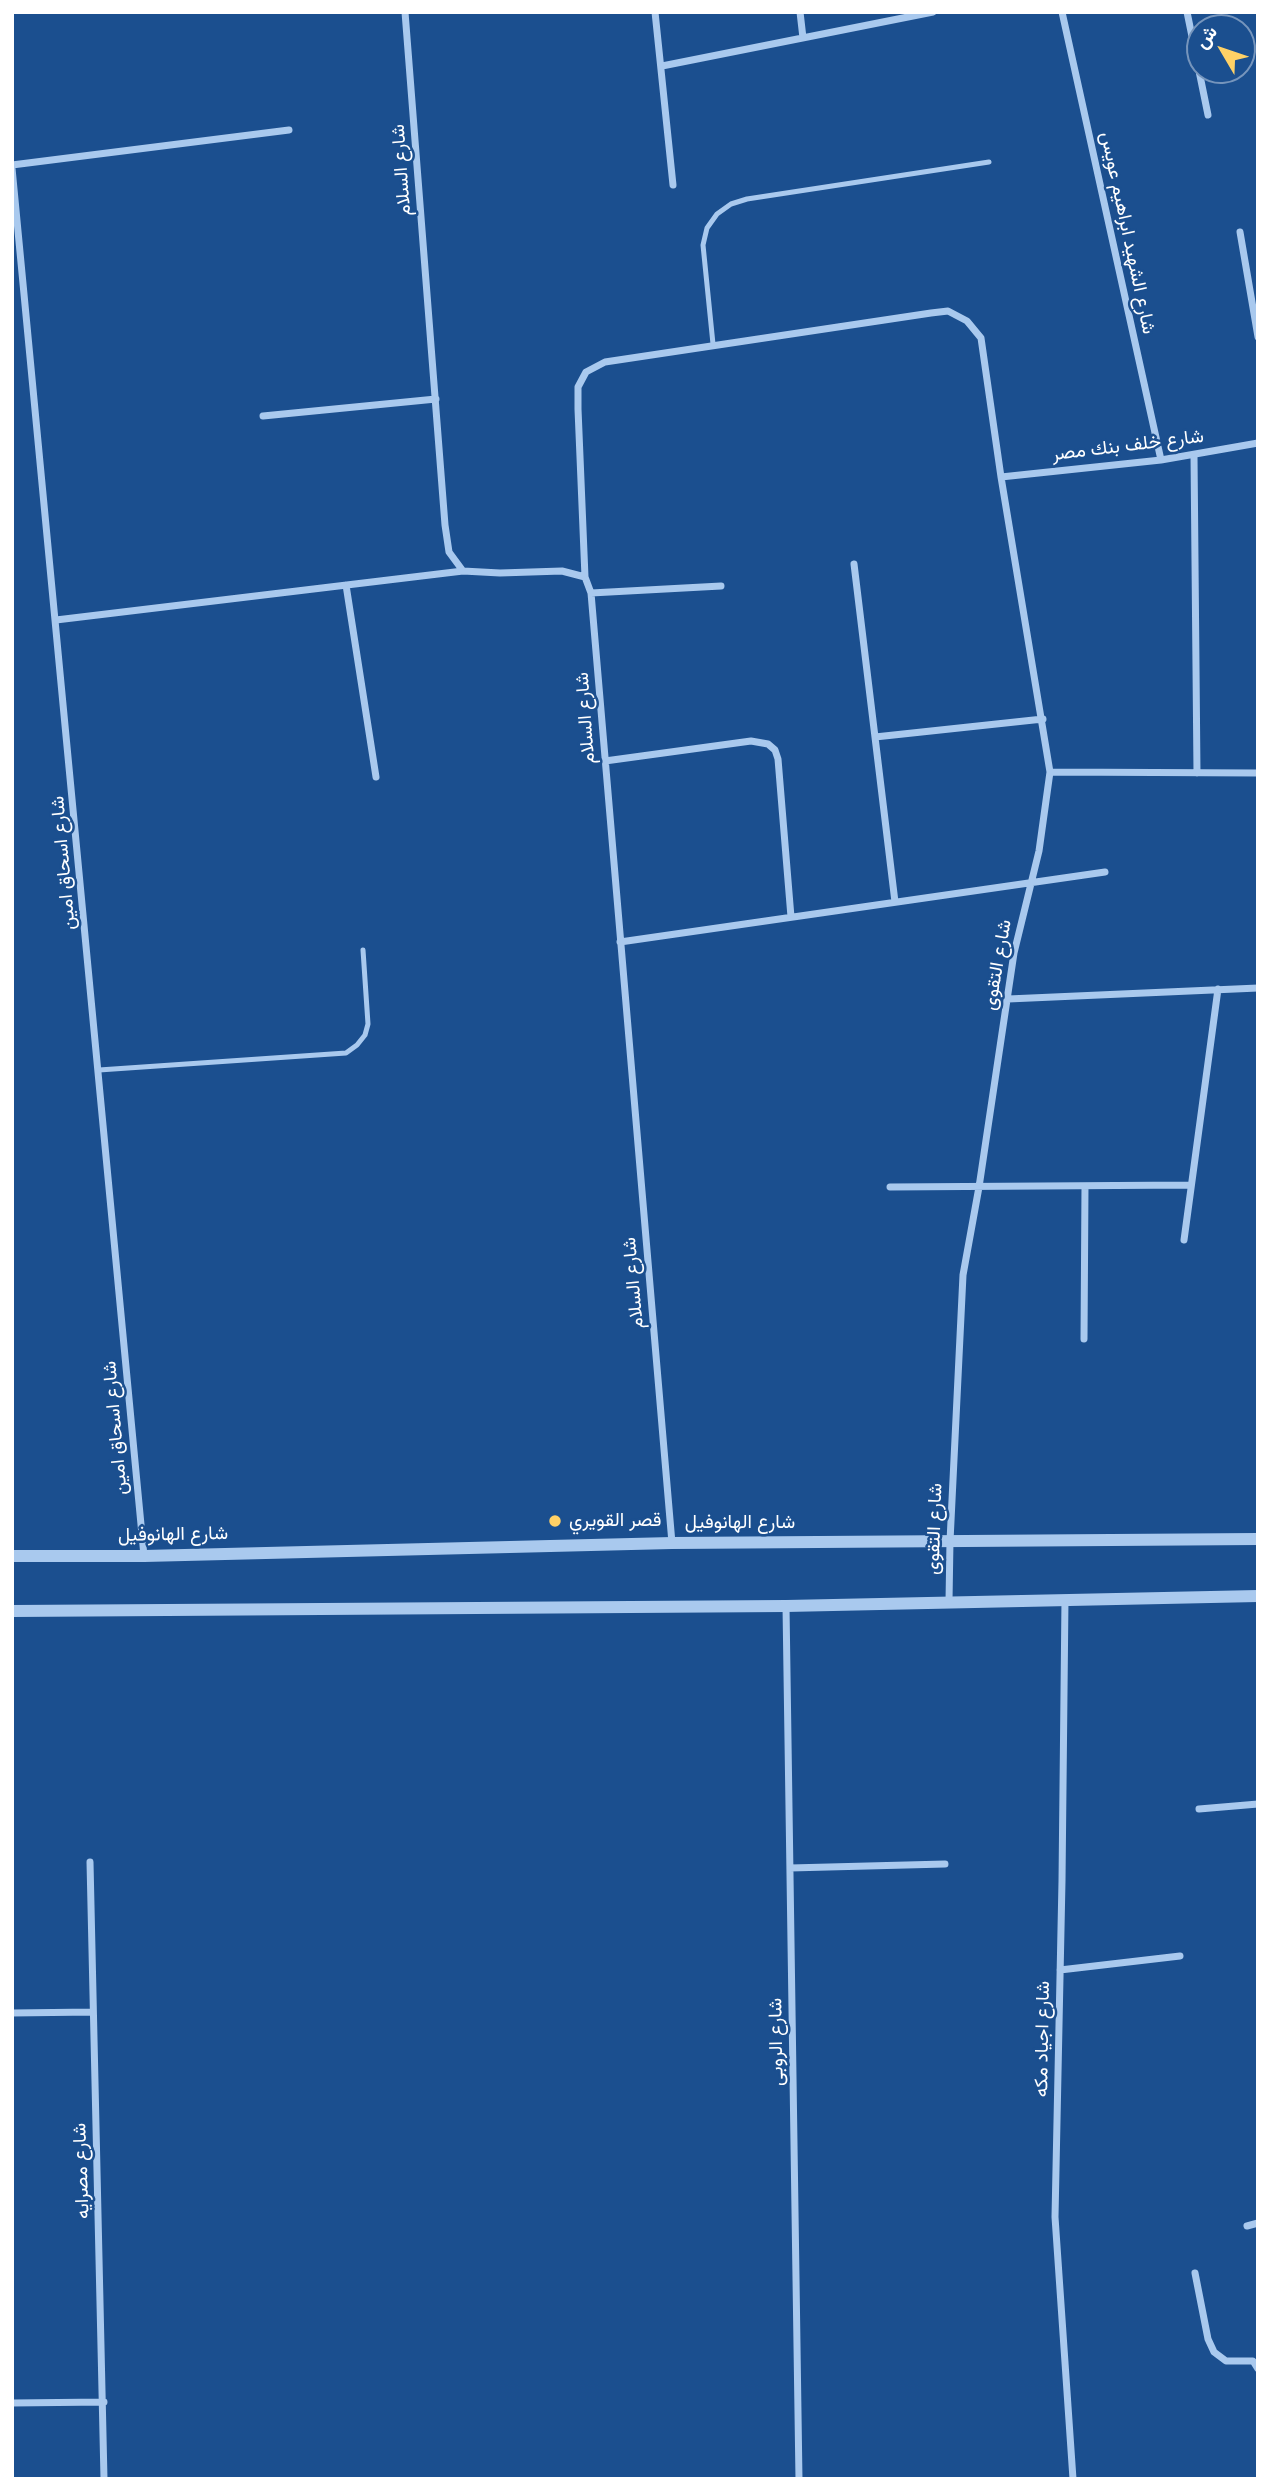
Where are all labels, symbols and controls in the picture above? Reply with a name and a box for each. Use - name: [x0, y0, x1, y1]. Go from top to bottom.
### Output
- north arrow: [1186, 14, 1256, 84]
- text: ش: [1189, 20, 1223, 53]
- street label: شارع السلام: [387, 123, 417, 217]
- street label: شارع الشهيد ابراهيم عويس: [1094, 130, 1160, 336]
- street label: شارع خلف بنك مصر: [1051, 425, 1205, 467]
- street label: شارع السلام: [571, 671, 601, 765]
- street label: شارع اسحاق امين: [47, 795, 81, 931]
- street label: شارع التقوى: [979, 918, 1017, 1012]
- street label: شارع السلام: [619, 1236, 649, 1330]
- street label: شارع اسحاق امين: [99, 1360, 133, 1496]
- street label: شارع التقوى: [922, 1483, 948, 1575]
- place label: قصر القويري: [569, 1510, 662, 1532]
- street label: شارع الهانوفيل: [685, 1512, 795, 1534]
- marker: قصر القويري: [547, 1513, 563, 1529]
- street label: شارع الهانوفيل: [118, 1523, 228, 1547]
- street label: شارع اجياد مكه: [1031, 1981, 1055, 2097]
- street label: شارع الروبى: [765, 1998, 789, 2086]
- street label: شارع مصرايه: [69, 2123, 95, 2219]

